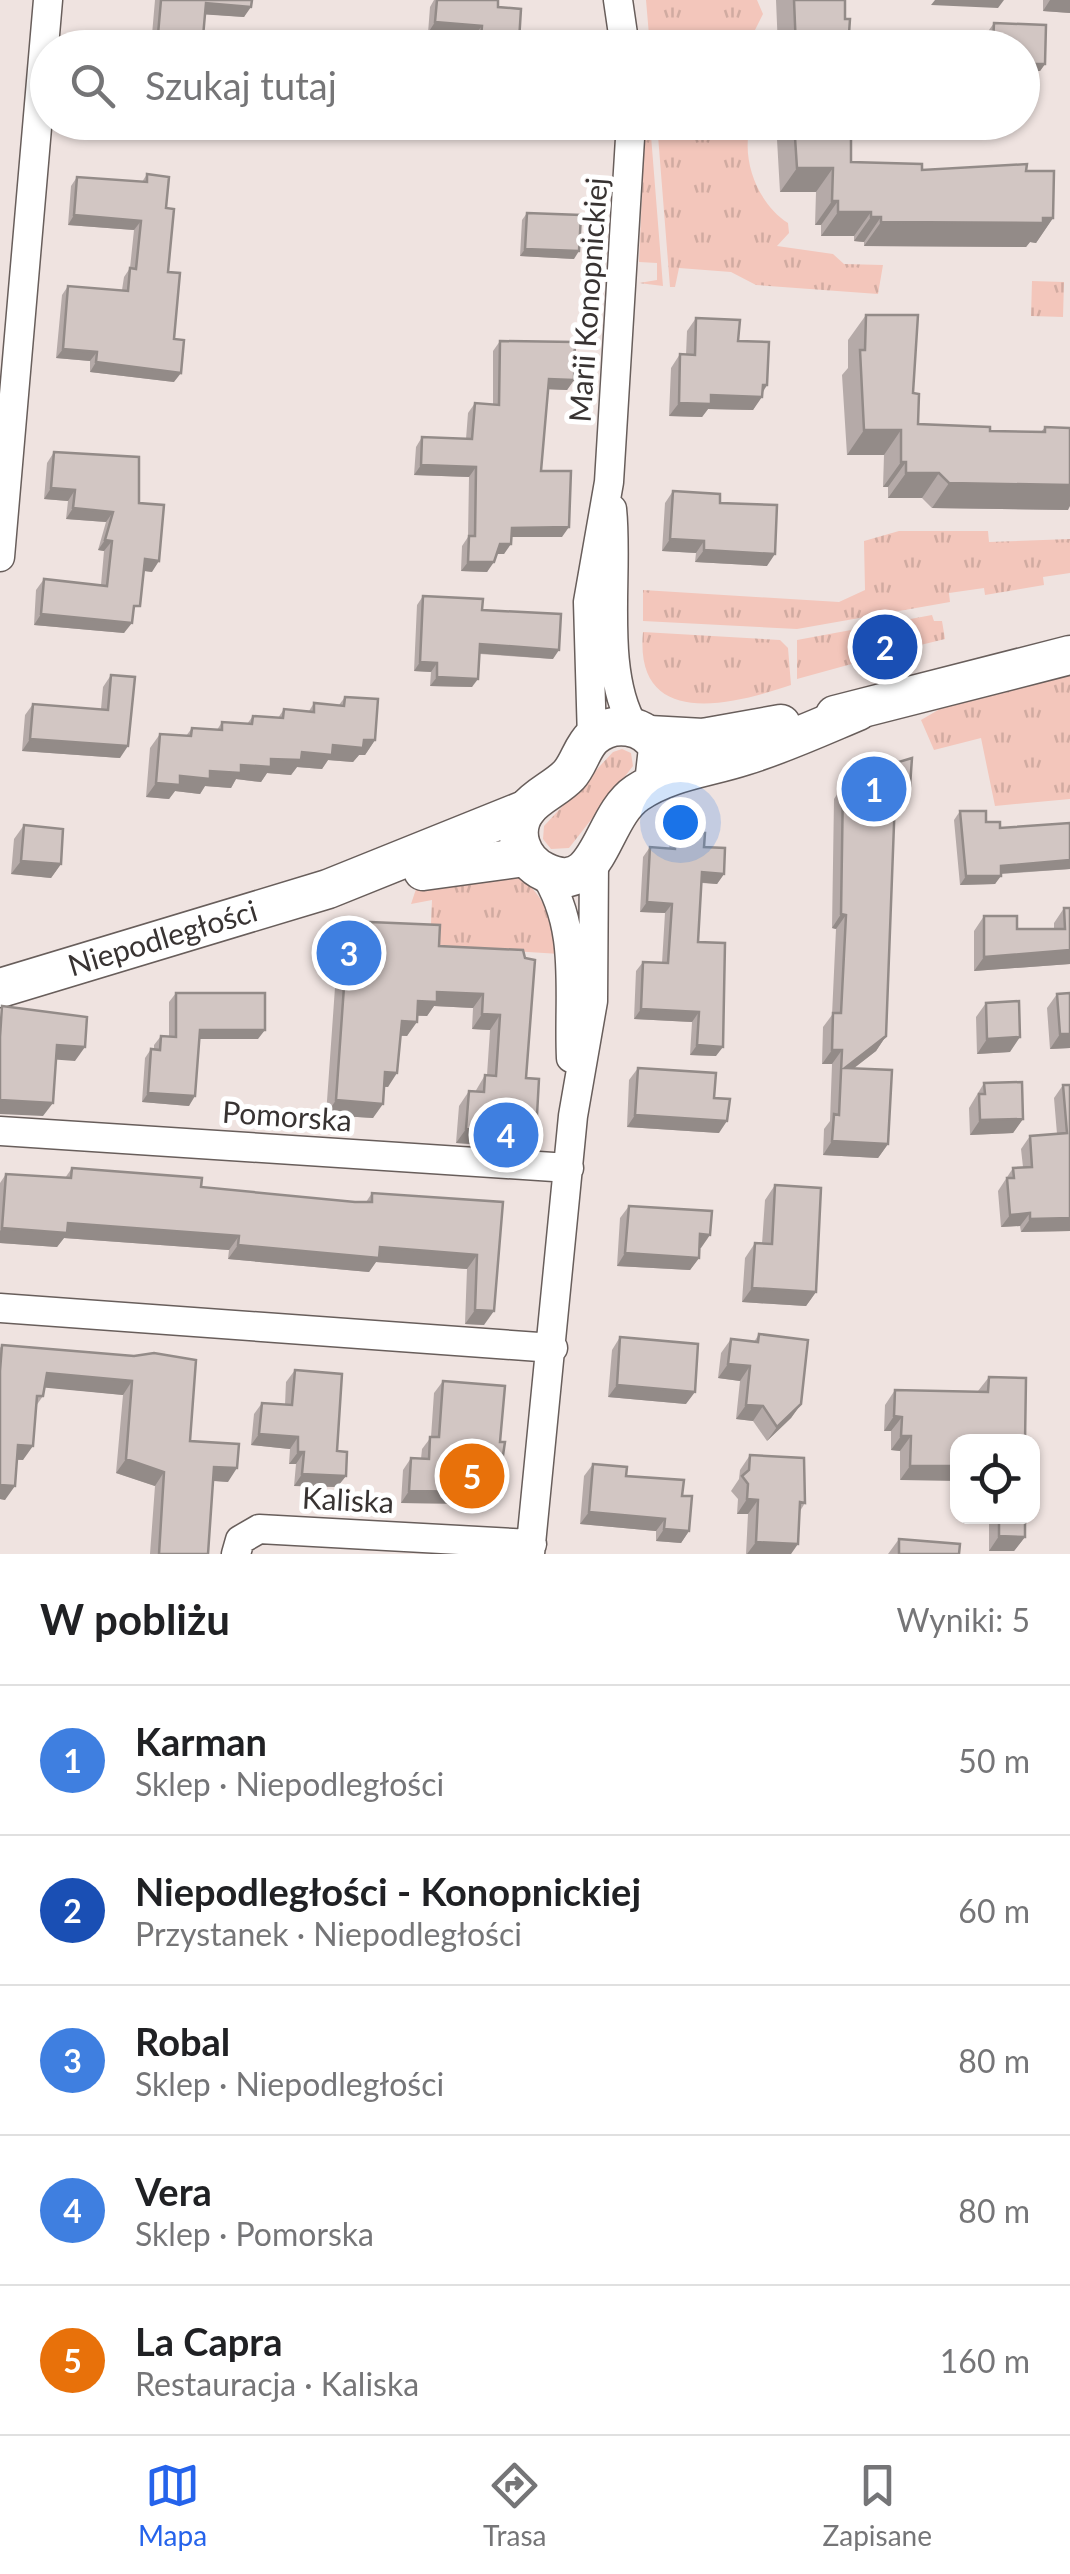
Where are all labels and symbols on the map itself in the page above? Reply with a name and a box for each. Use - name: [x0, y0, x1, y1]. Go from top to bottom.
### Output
- street label: Marii Konopnickiej: [560, 176, 614, 424]
- pin: 2: [852, 610, 918, 684]
- pin: 1: [842, 752, 906, 826]
- your location: [655, 797, 706, 848]
- street label: Niepodległości: [63, 891, 261, 982]
- pin: 3: [316, 916, 382, 990]
- street label: Pomorska: [221, 1093, 353, 1137]
- pin: 4: [474, 1098, 538, 1172]
- pin: 5: [440, 1438, 504, 1514]
- street label: Kaliska: [301, 1479, 395, 1519]

